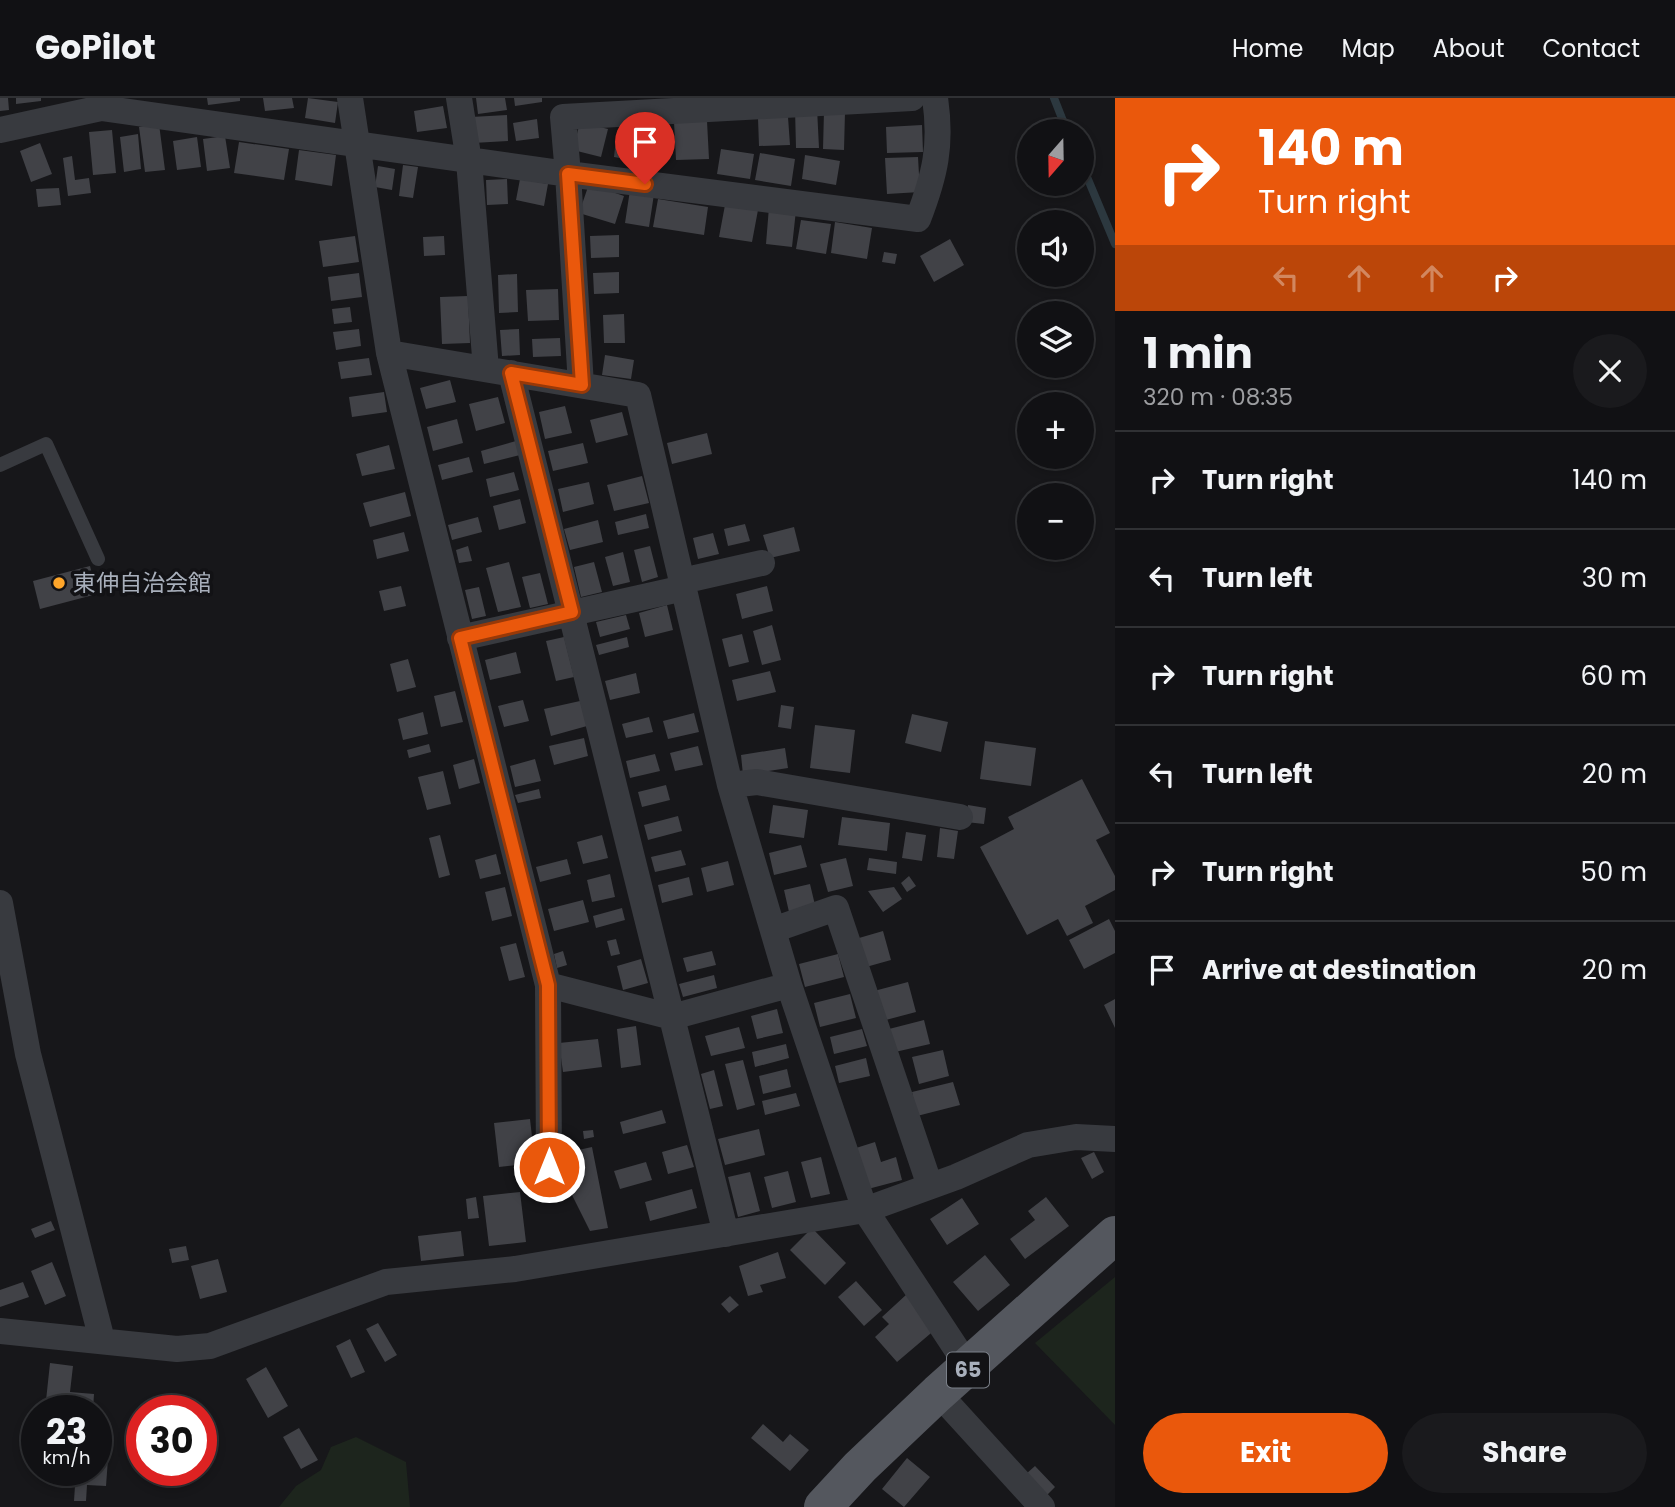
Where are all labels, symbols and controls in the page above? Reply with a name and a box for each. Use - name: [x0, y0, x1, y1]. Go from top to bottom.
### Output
- text: GoPilot: [35, 24, 156, 71]
- text: Home: [1232, 32, 1304, 65]
- text: Map: [1342, 32, 1395, 65]
- text: About: [1433, 32, 1504, 65]
- text: Contact: [1542, 32, 1640, 65]
- pin: [615, 112, 675, 184]
- text: 140 m: [1258, 114, 1404, 182]
- north arrow: [1017, 119, 1094, 196]
- map controls: [1017, 119, 1094, 560]
- icon: arrive: [626, 123, 664, 161]
- icon: right: [1143, 126, 1234, 217]
- text: Turn right: [1258, 179, 1410, 224]
- button: sound: [1017, 210, 1094, 287]
- icon: left: [1267, 259, 1305, 297]
- icon: ahead: [1340, 259, 1378, 297]
- icon: ahead: [1413, 259, 1451, 297]
- icon: right: [1486, 259, 1524, 297]
- button: layers: [1017, 301, 1094, 378]
- text: 1 min: [1143, 324, 1253, 383]
- button: close: [1573, 334, 1647, 408]
- text: 320 m · 08:35: [1143, 381, 1293, 413]
- button: +: [1017, 392, 1094, 469]
- icon: right: [1143, 461, 1181, 499]
- text: Turn right: [1202, 462, 1334, 498]
- text: 140 m: [1572, 462, 1647, 498]
- button: −: [1017, 483, 1094, 560]
- icon: left: [1143, 559, 1181, 597]
- text: Turn left: [1202, 560, 1313, 596]
- text: 30 m: [1582, 560, 1647, 596]
- place label: 東伸自治会館: [73, 567, 211, 599]
- marker: 東伸自治会館: [51, 575, 67, 591]
- icon: right: [1143, 657, 1181, 695]
- text: Turn right: [1202, 658, 1334, 694]
- text: 60 m: [1580, 658, 1647, 694]
- icon: left: [1143, 755, 1181, 793]
- text: Turn left: [1202, 756, 1313, 792]
- text: 20 m: [1582, 756, 1647, 792]
- icon: right: [1143, 853, 1181, 891]
- text: Turn right: [1202, 854, 1334, 890]
- text: 50 m: [1581, 854, 1647, 890]
- icon: arrive: [1143, 951, 1181, 989]
- text: Arrive at destination: [1202, 952, 1477, 988]
- text: 20 m: [1582, 952, 1647, 988]
- position arrow: [512, 1130, 586, 1204]
- road number: 65: [947, 1352, 989, 1388]
- speed limit sign: 30: [126, 1395, 217, 1486]
- text: 23: [46, 1407, 87, 1456]
- button: Exit: [1143, 1413, 1388, 1493]
- button: Share: [1402, 1413, 1647, 1493]
- text: km/h: [43, 1445, 90, 1470]

